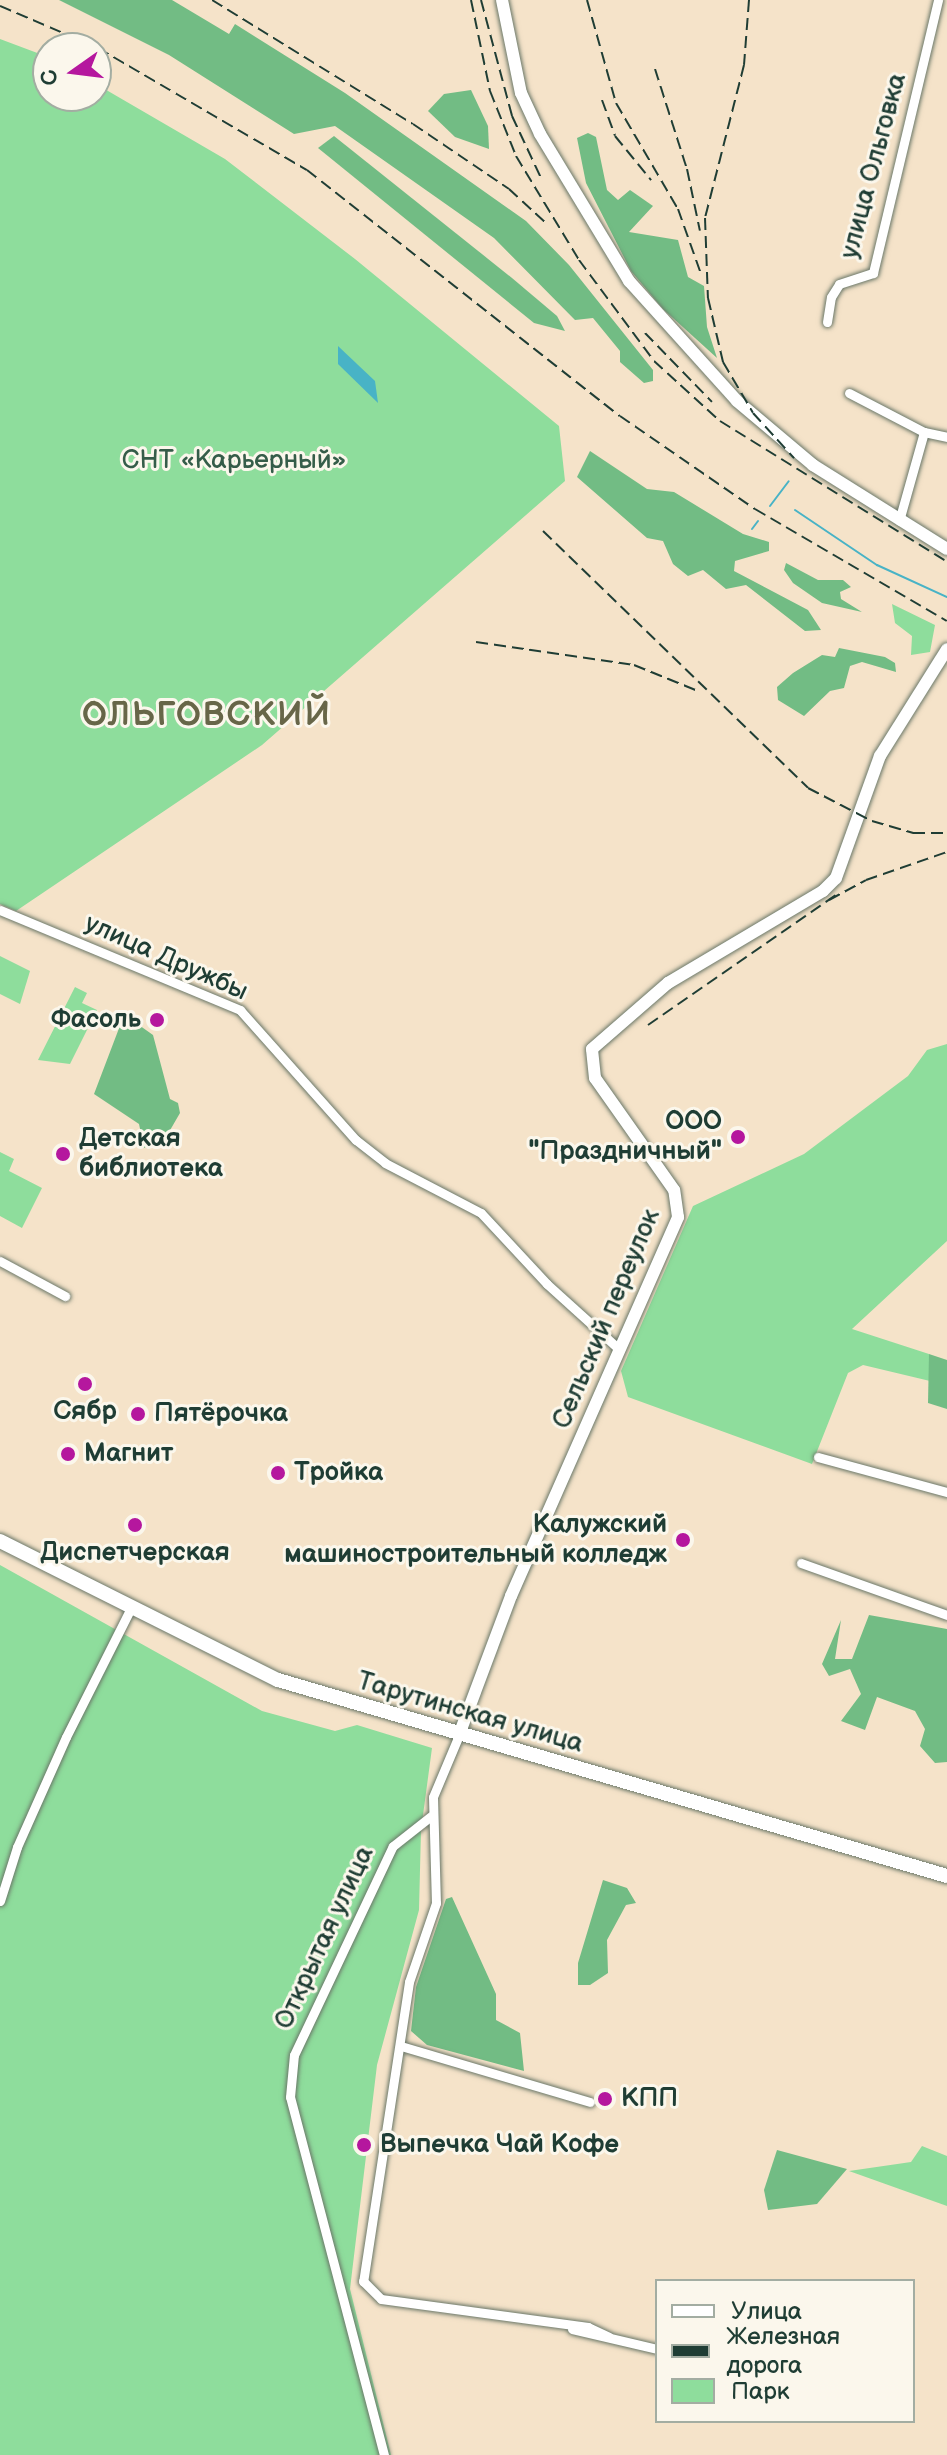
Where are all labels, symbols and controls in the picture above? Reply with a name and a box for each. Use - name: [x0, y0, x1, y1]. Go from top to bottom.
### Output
- north arrow: [32, 32, 112, 112]
- text: С: [35, 67, 65, 88]
- street label: улица Ольговка: [834, 70, 914, 262]
- park label: СНТ «Карьерный»: [122, 445, 346, 477]
- district label: ОЛЬГОВСКИЙ: [82, 695, 332, 735]
- street label: улица Дружбы: [80, 908, 252, 1008]
- place label: Фасоль: [51, 1004, 141, 1036]
- marker: Фасоль: [148, 1011, 166, 1029]
- place label: ООО "Праздничный": [528, 1106, 722, 1168]
- place label: Детская библиотека: [79, 1123, 223, 1184]
- marker: ООО "Праздничный": [729, 1128, 747, 1146]
- marker: Детская библиотека: [54, 1145, 72, 1163]
- street label: Сельский переулок: [547, 1204, 667, 1434]
- marker: Сябр: [76, 1375, 94, 1393]
- place label: Сябр: [53, 1396, 117, 1428]
- place label: Пятёрочка: [154, 1398, 288, 1430]
- marker: Пятёрочка: [129, 1405, 147, 1423]
- place label: Магнит: [84, 1438, 173, 1470]
- marker: Магнит: [59, 1445, 77, 1463]
- place label: Тройка: [294, 1457, 383, 1489]
- marker: Тройка: [269, 1464, 287, 1482]
- place label: Калужский машиностроительный колледж: [284, 1509, 667, 1570]
- marker: Диспетчерская: [126, 1516, 144, 1534]
- marker: Калужский машиностроительный колледж: [674, 1531, 692, 1549]
- place label: Диспетчерская: [40, 1537, 230, 1569]
- street label: Тарутинская улица: [354, 1666, 586, 1760]
- street label: Открытая улица: [269, 1842, 381, 2034]
- place label: КПП: [621, 2083, 678, 2115]
- marker: КПП: [596, 2090, 614, 2108]
- place label: Выпечка Чай Кофе: [380, 2129, 619, 2161]
- marker: Выпечка Чай Кофе: [355, 2136, 373, 2154]
- legend: [655, 2279, 915, 2423]
- text: Улица: [731, 2297, 802, 2326]
- text: Железная дорога: [726, 2322, 840, 2380]
- text: Парк: [731, 2377, 789, 2406]

